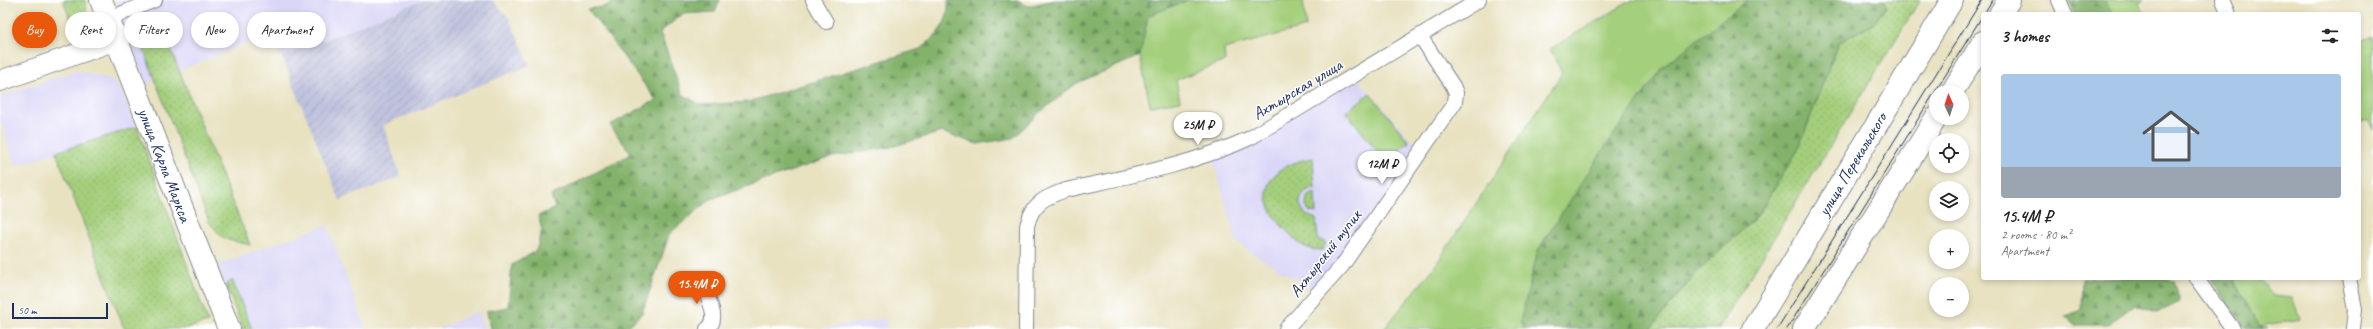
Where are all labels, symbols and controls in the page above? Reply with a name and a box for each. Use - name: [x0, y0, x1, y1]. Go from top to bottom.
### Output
- chip: Buy: [12, 12, 57, 48]
- chip: Rent: [65, 12, 116, 48]
- chip: Filters: [124, 12, 183, 48]
- chip: New: [191, 12, 239, 48]
- chip: Apartment: [247, 12, 326, 48]
- icon: filters: [2319, 25, 2341, 47]
- text: 3 homes: [2001, 26, 2049, 47]
- street label: Ахтырская улица: [1249, 54, 1347, 124]
- north arrow: [1929, 85, 1969, 125]
- map controls: [1929, 85, 1969, 317]
- icon: home: [2135, 100, 2207, 172]
- street label: улица Карла Маркса: [133, 104, 197, 227]
- street label: улица Перекальского: [1813, 107, 1893, 221]
- pin: 25M ₽: [1170, 112, 1226, 146]
- text: 25M ₽: [1183, 117, 1213, 133]
- button: locate: [1929, 133, 1969, 173]
- pin: 12M ₽: [1354, 151, 1410, 185]
- text: 12M ₽: [1366, 156, 1398, 172]
- button: layers: [1929, 181, 1969, 221]
- street label: Ахтырский тупик: [1285, 204, 1367, 301]
- text: 15.4M ₽: [2001, 206, 2052, 227]
- text: 2 rooms · 80 m²: [2001, 227, 2071, 243]
- button: +: [1929, 229, 1969, 269]
- text: Apartment: [2001, 243, 2049, 259]
- pin: 15.4M ₽: [660, 271, 734, 305]
- text: 15.4M ₽: [677, 276, 717, 292]
- button: −: [1929, 277, 1969, 317]
- scale bar: [12, 301, 108, 320]
- text: 50 m: [18, 303, 37, 317]

